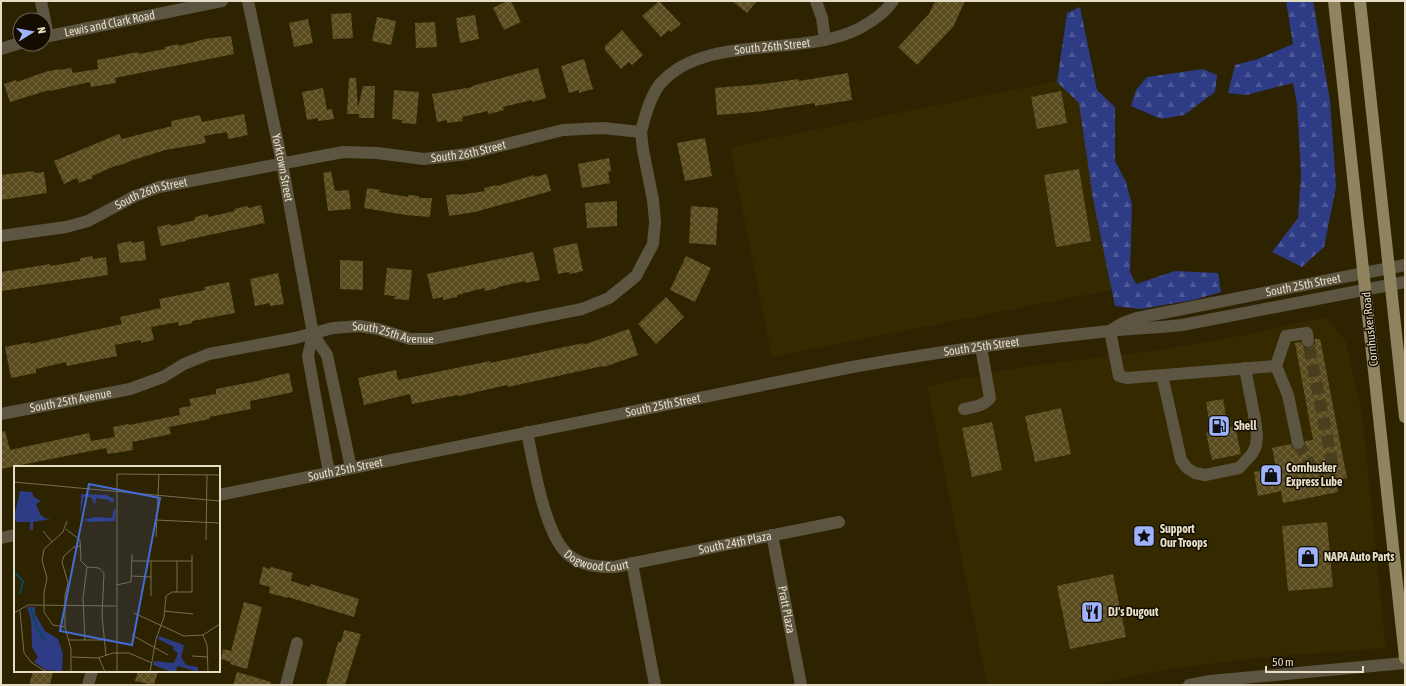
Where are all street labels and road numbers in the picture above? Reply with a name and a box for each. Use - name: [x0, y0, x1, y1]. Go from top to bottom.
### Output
- street label: Lewis and Clark Road: [63, 8, 156, 40]
- street label: South 26th Street: [733, 36, 812, 57]
- street label: Yorktown Street: [269, 132, 296, 203]
- street label: South 26th Street: [430, 137, 508, 165]
- street label: South 26th Street: [113, 175, 189, 212]
- street label: South 25th Street: [1265, 271, 1342, 299]
- street label: Cornhusker Road: [1359, 291, 1381, 367]
- street label: South 25th Avenue: [352, 319, 434, 346]
- street label: South 25th Street: [943, 334, 1021, 359]
- street label: South 25th Avenue: [29, 386, 113, 415]
- street label: South 25th Street: [624, 391, 702, 420]
- street label: South 25th Street: [307, 455, 385, 484]
- street label: South 24th Plaza: [697, 529, 773, 557]
- street label: Dogwood Court: [561, 547, 631, 574]
- street label: Pratt Plaza: [775, 585, 798, 635]

